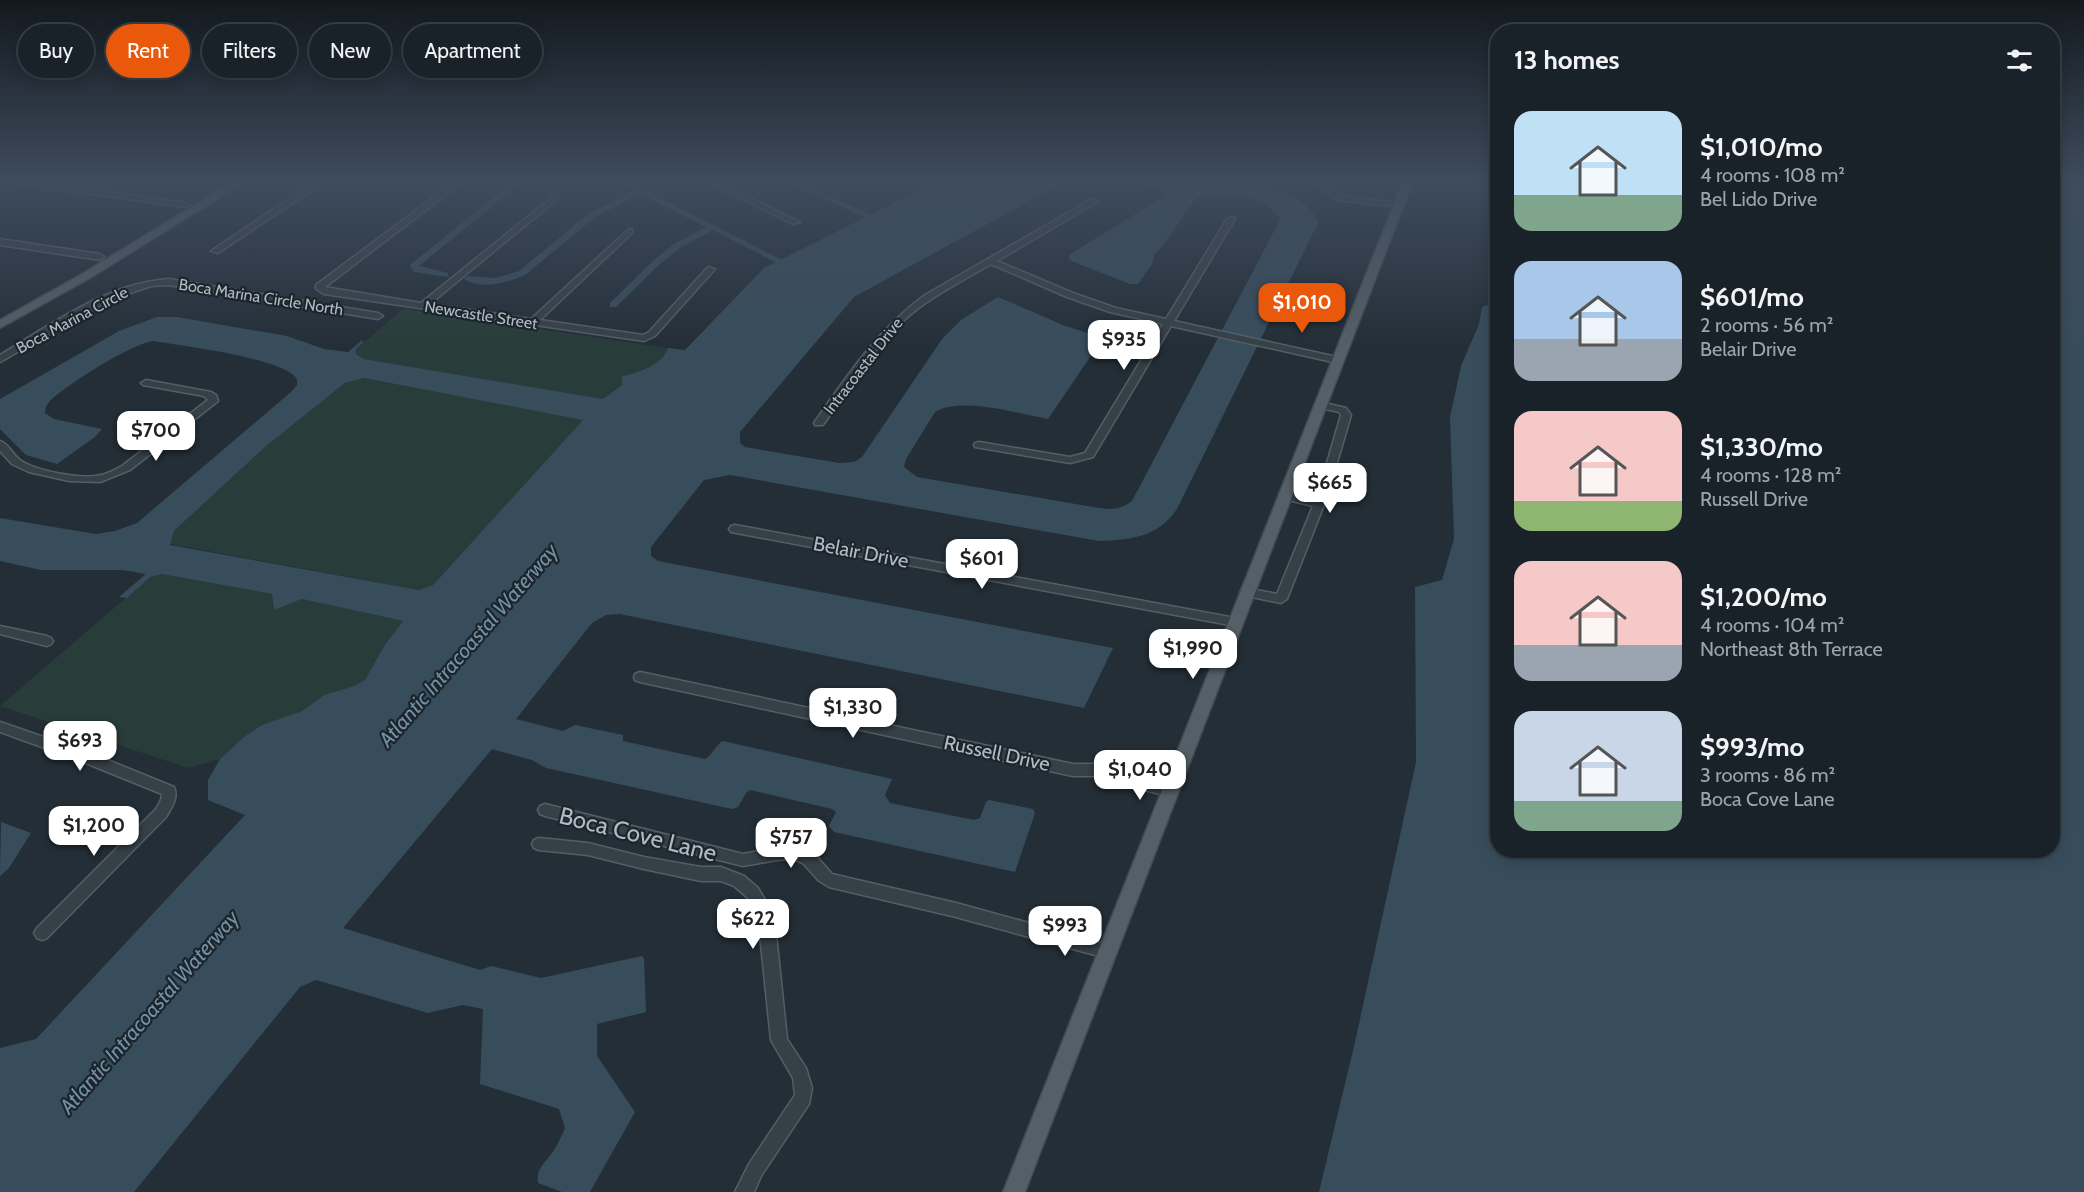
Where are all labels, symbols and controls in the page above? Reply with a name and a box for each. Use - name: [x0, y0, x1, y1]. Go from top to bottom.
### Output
- chip: Buy: [18, 24, 94, 78]
- chip: Rent: [106, 24, 190, 78]
- chip: Filters: [202, 24, 297, 78]
- chip: New: [309, 24, 391, 78]
- chip: Apartment: [403, 24, 542, 78]
- text: 13 homes: [1514, 44, 1620, 76]
- icon: filters: [2003, 44, 2036, 77]
- text: $1,010/mo: [1700, 131, 1823, 163]
- icon: home: [1562, 135, 1634, 207]
- text: 4 rooms · 108 m²: [1700, 163, 1845, 187]
- text: Bel Lido Drive: [1700, 187, 1817, 211]
- street label: Boca Marina Circle North: [177, 275, 345, 319]
- text: $601/mo: [1700, 281, 1804, 313]
- street label: Boca Marina Circle: [13, 283, 131, 357]
- pin: $1,010: [1253, 283, 1351, 334]
- icon: home: [1562, 285, 1634, 357]
- text: $1,010: [1272, 290, 1332, 314]
- street label: Newcastle Street: [423, 297, 540, 333]
- text: 2 rooms · 56 m²: [1700, 313, 1833, 337]
- street label: Intracoastal Drive: [819, 314, 907, 418]
- pin: $935: [1088, 320, 1160, 371]
- text: $935: [1102, 327, 1146, 351]
- text: Belair Drive: [1700, 337, 1796, 361]
- pin: $700: [120, 411, 192, 462]
- text: $700: [131, 418, 181, 442]
- text: $1,330/mo: [1700, 431, 1823, 463]
- icon: home: [1562, 435, 1634, 507]
- pin: $665: [1294, 463, 1366, 514]
- text: 4 rooms · 128 m²: [1700, 463, 1842, 487]
- text: $665: [1308, 470, 1352, 494]
- text: Russell Drive: [1700, 487, 1808, 511]
- street label: Belair Drive: [811, 531, 911, 573]
- water label: Atlantic Intracoastal Waterway: [372, 537, 564, 752]
- pin: $601: [946, 539, 1018, 590]
- text: $601: [960, 546, 1004, 570]
- text: $1,200/mo: [1700, 581, 1827, 613]
- icon: home: [1562, 585, 1634, 657]
- text: 4 rooms · 104 m²: [1700, 613, 1844, 637]
- pin: $1,990: [1144, 629, 1242, 680]
- text: $1,990: [1163, 636, 1223, 660]
- text: Northeast 8th Terrace: [1700, 637, 1883, 661]
- pin: $1,330: [804, 688, 902, 739]
- text: $1,330: [823, 695, 883, 719]
- pin: $693: [44, 721, 116, 772]
- text: $693: [58, 728, 102, 752]
- street label: Russell Drive: [942, 730, 1052, 776]
- text: $993/mo: [1700, 731, 1804, 763]
- icon: home: [1562, 735, 1634, 807]
- pin: $1,040: [1091, 750, 1189, 801]
- text: $1,040: [1108, 757, 1172, 781]
- text: 3 rooms · 86 m²: [1700, 763, 1835, 787]
- text: Boca Cove Lane: [1700, 787, 1834, 811]
- street label: Boca Cove Lane: [556, 800, 720, 868]
- pin: $1,200: [45, 806, 143, 857]
- text: $1,200: [63, 813, 125, 837]
- pin: $757: [755, 818, 827, 869]
- text: $757: [770, 825, 812, 849]
- pin: $622: [717, 899, 789, 950]
- water label: Atlantic Intracoastal Waterway: [53, 904, 245, 1119]
- text: $622: [731, 906, 775, 930]
- pin: $993: [1029, 906, 1101, 957]
- text: $993: [1043, 913, 1087, 937]

